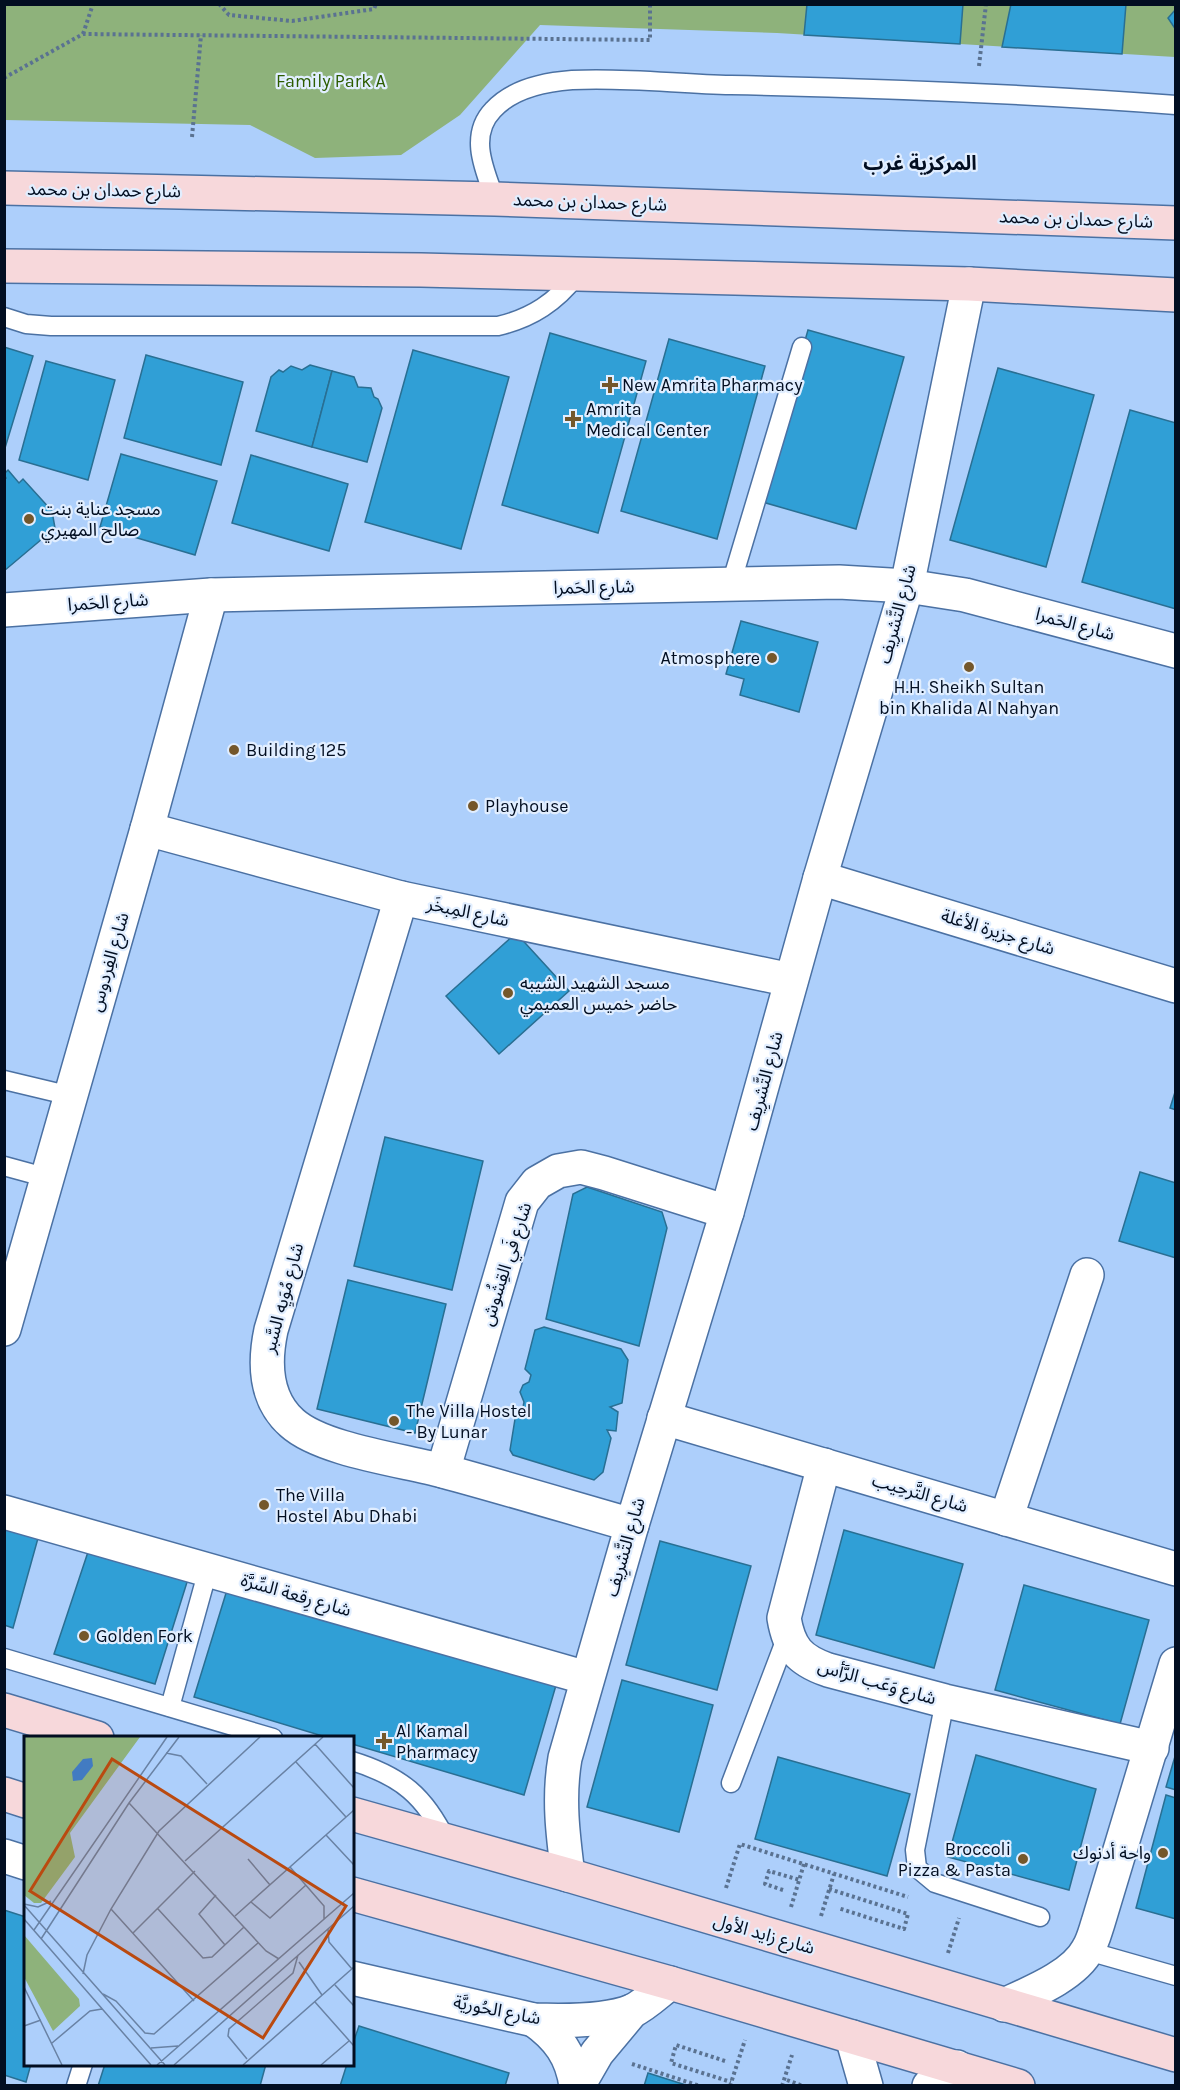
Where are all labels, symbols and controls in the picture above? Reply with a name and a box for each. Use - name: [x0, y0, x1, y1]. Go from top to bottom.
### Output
- park label: Family Park A: [276, 70, 386, 92]
- district label: المركزية غرب: [863, 152, 977, 175]
- street label: شارع حمدان بن محمد: [27, 178, 181, 205]
- street label: شارع حمدان بن محمد: [513, 188, 667, 219]
- street label: شارع حمدان بن محمد: [999, 205, 1153, 236]
- place label: New Amrita Pharmacy: [622, 374, 803, 396]
- marker: New Amrita Pharmacy: [603, 378, 617, 392]
- place label: Amrita Medical Center: [586, 398, 709, 441]
- marker: Amrita Medical Center: [564, 410, 582, 428]
- place label: مسجد عناية بنت صالح المهيري: [41, 498, 161, 543]
- marker: مسجد عناية بنت صالح المهيري: [22, 512, 36, 526]
- street label: شارع التَّشرِيف: [872, 562, 924, 667]
- street label: شارع الحَمرا: [553, 575, 635, 602]
- street label: شارع الحَمرا: [67, 588, 149, 619]
- street label: شارع الحَمرا: [1032, 603, 1117, 648]
- place label: Atmosphere: [660, 647, 760, 669]
- marker: Atmosphere: [765, 651, 779, 665]
- marker: H.H. Sheikh Sultan bin Khalida Al Nahyan: [962, 660, 976, 674]
- place label: H.H. Sheikh Sultan bin Khalida Al Nahyan: [879, 676, 1059, 719]
- place label: Building 125: [246, 739, 346, 761]
- marker: Building 125: [227, 743, 241, 757]
- place label: Playhouse: [485, 795, 569, 817]
- marker: Playhouse: [466, 799, 480, 813]
- street label: شارع المِبخَر: [423, 892, 511, 934]
- street label: شارع جزيرة الأغلة: [938, 904, 1058, 963]
- street label: شارع الفِردوس: [84, 910, 137, 1015]
- place label: مسجد الشهيد الشيبه حاضر خميس العميمي: [520, 972, 677, 1017]
- marker: مسجد الشهيد الشيبه حاضر خميس العميمي: [501, 986, 515, 1000]
- street label: شارع التَّشرِيف: [739, 1029, 791, 1134]
- street label: شارع فَي القِشُوش: [474, 1199, 539, 1329]
- street label: شارع مُوَيِه السَّبر: [257, 1240, 311, 1357]
- place label: The Villa Hostel - By Lunar: [406, 1400, 532, 1443]
- marker: The Villa Hostel - By Lunar: [387, 1414, 401, 1428]
- street label: شارع التَّرحِيب: [869, 1468, 971, 1520]
- place label: The Villa Hostel Abu Dhabi: [276, 1484, 418, 1527]
- street label: شارع التَّشرِيف: [599, 1495, 653, 1600]
- marker: The Villa Hostel Abu Dhabi: [257, 1498, 271, 1512]
- street label: شارع رِقعة السِّرَّة: [237, 1569, 354, 1624]
- place label: Golden Fork: [96, 1625, 193, 1647]
- marker: Golden Fork: [77, 1629, 91, 1643]
- street label: شارع وَعَب الرَّأس: [814, 1654, 939, 1712]
- place label: Al Kamal Pharmacy: [396, 1720, 478, 1763]
- marker: Al Kamal Pharmacy: [377, 1734, 391, 1748]
- inset map: [24, 1736, 354, 2066]
- place label: Broccoli Pizza & Pasta: [898, 1838, 1011, 1881]
- place label: واحة أدنوك: [1073, 1842, 1151, 1864]
- marker: واحة أدنوك: [1156, 1846, 1170, 1860]
- marker: Broccoli Pizza & Pasta: [1016, 1852, 1030, 1866]
- street label: شارع زايد الأول: [710, 1909, 817, 1962]
- street label: شارع الحُوريَّة: [451, 1991, 543, 2032]

